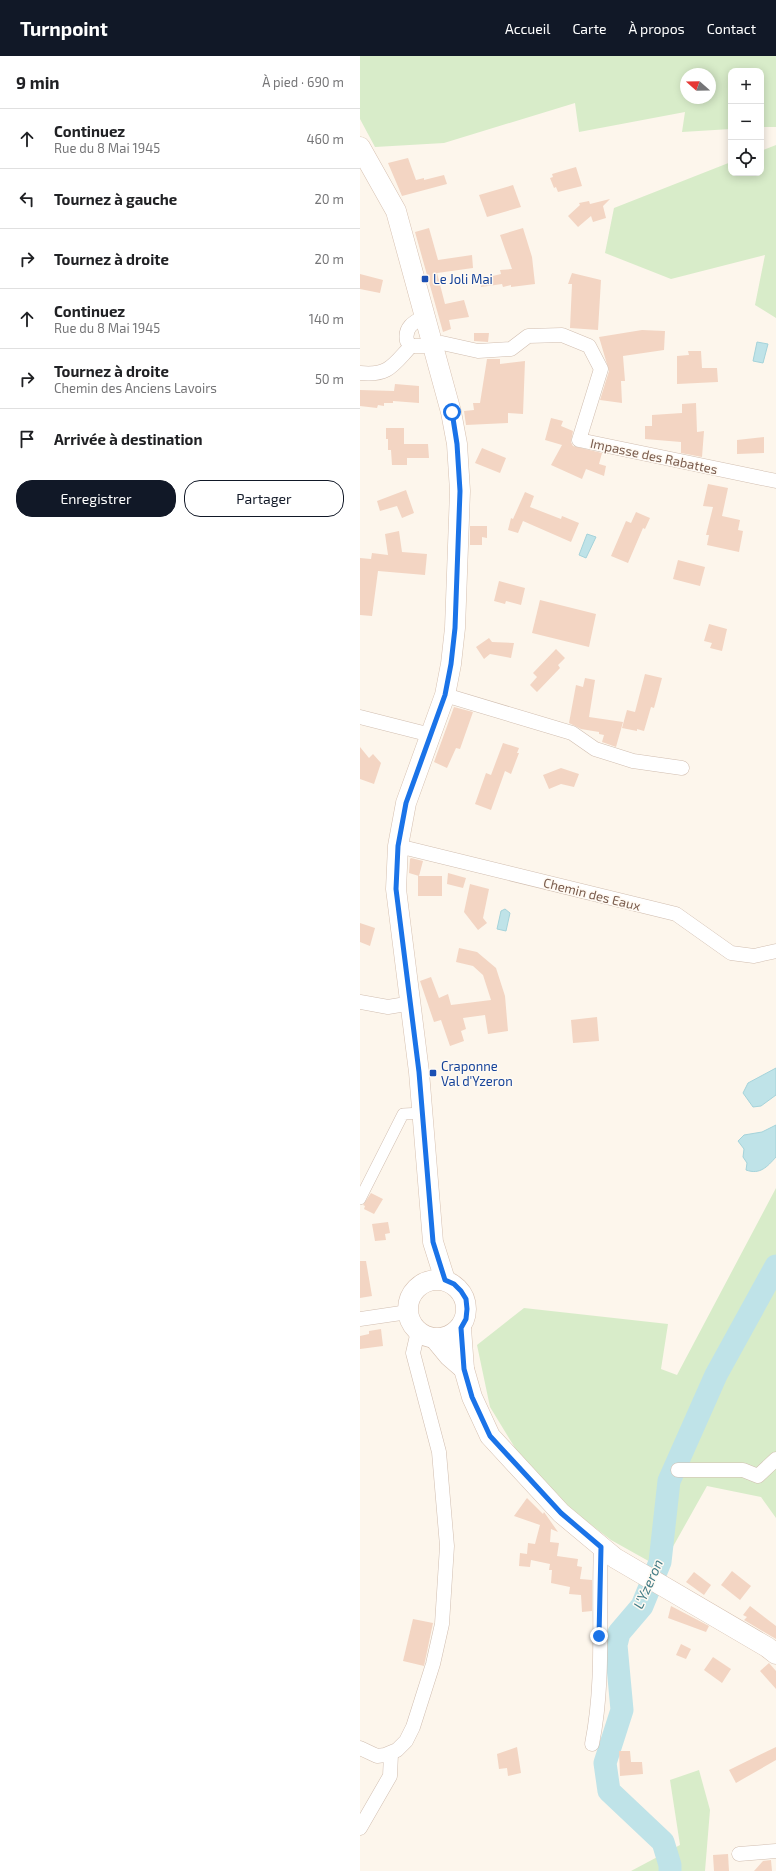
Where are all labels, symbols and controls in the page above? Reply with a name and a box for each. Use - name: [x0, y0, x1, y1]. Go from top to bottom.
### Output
- text: Turnpoint: [20, 17, 108, 40]
- text: Accueil: [505, 20, 550, 37]
- text: Carte: [572, 20, 607, 37]
- text: À propos: [629, 20, 685, 37]
- text: Contact: [707, 20, 756, 37]
- north arrow: [680, 68, 716, 104]
- map controls: [728, 68, 764, 176]
- button: +: [728, 68, 764, 104]
- text: 9 min: [16, 72, 60, 92]
- text: À pied · 690 m: [262, 74, 344, 90]
- button: −: [728, 104, 764, 140]
- text: Continuez: [54, 122, 125, 140]
- icon: ahead: [16, 128, 38, 150]
- text: 460 m: [306, 131, 344, 147]
- text: Rue du 8 Mai 1945: [54, 140, 160, 156]
- button: locate: [728, 140, 764, 176]
- icon: left: [16, 188, 38, 210]
- text: Tournez à gauche: [54, 190, 177, 208]
- text: 20 m: [315, 191, 344, 207]
- icon: right: [16, 248, 38, 270]
- text: Tournez à droite: [54, 250, 169, 268]
- text: 20 m: [315, 251, 344, 267]
- place label: Le Joli Mai: [433, 271, 493, 287]
- marker: Le Joli Mai: [420, 274, 430, 284]
- text: Continuez: [54, 302, 125, 320]
- icon: ahead: [16, 308, 38, 330]
- text: 140 m: [309, 311, 344, 327]
- text: Rue du 8 Mai 1945: [54, 320, 160, 336]
- text: Tournez à droite: [54, 362, 169, 380]
- icon: right: [16, 368, 38, 390]
- text: 50 m: [315, 371, 344, 387]
- text: Chemin des Anciens Lavoirs: [54, 380, 217, 396]
- route start: [443, 403, 461, 421]
- icon: arrive: [16, 428, 38, 450]
- text: Arrivée à destination: [54, 430, 202, 448]
- street label: Impasse des Rabattes: [589, 435, 719, 477]
- button: Enregistrer: [16, 480, 176, 517]
- button: Partager: [184, 480, 344, 517]
- street label: Chemin des Eaux: [542, 874, 642, 914]
- place label: Craponne Val d'Yzeron: [441, 1058, 513, 1089]
- marker: Craponne Val d'Yzeron: [428, 1068, 438, 1078]
- water label: L'Yzeron: [629, 1556, 666, 1611]
- route end: [590, 1627, 608, 1645]

